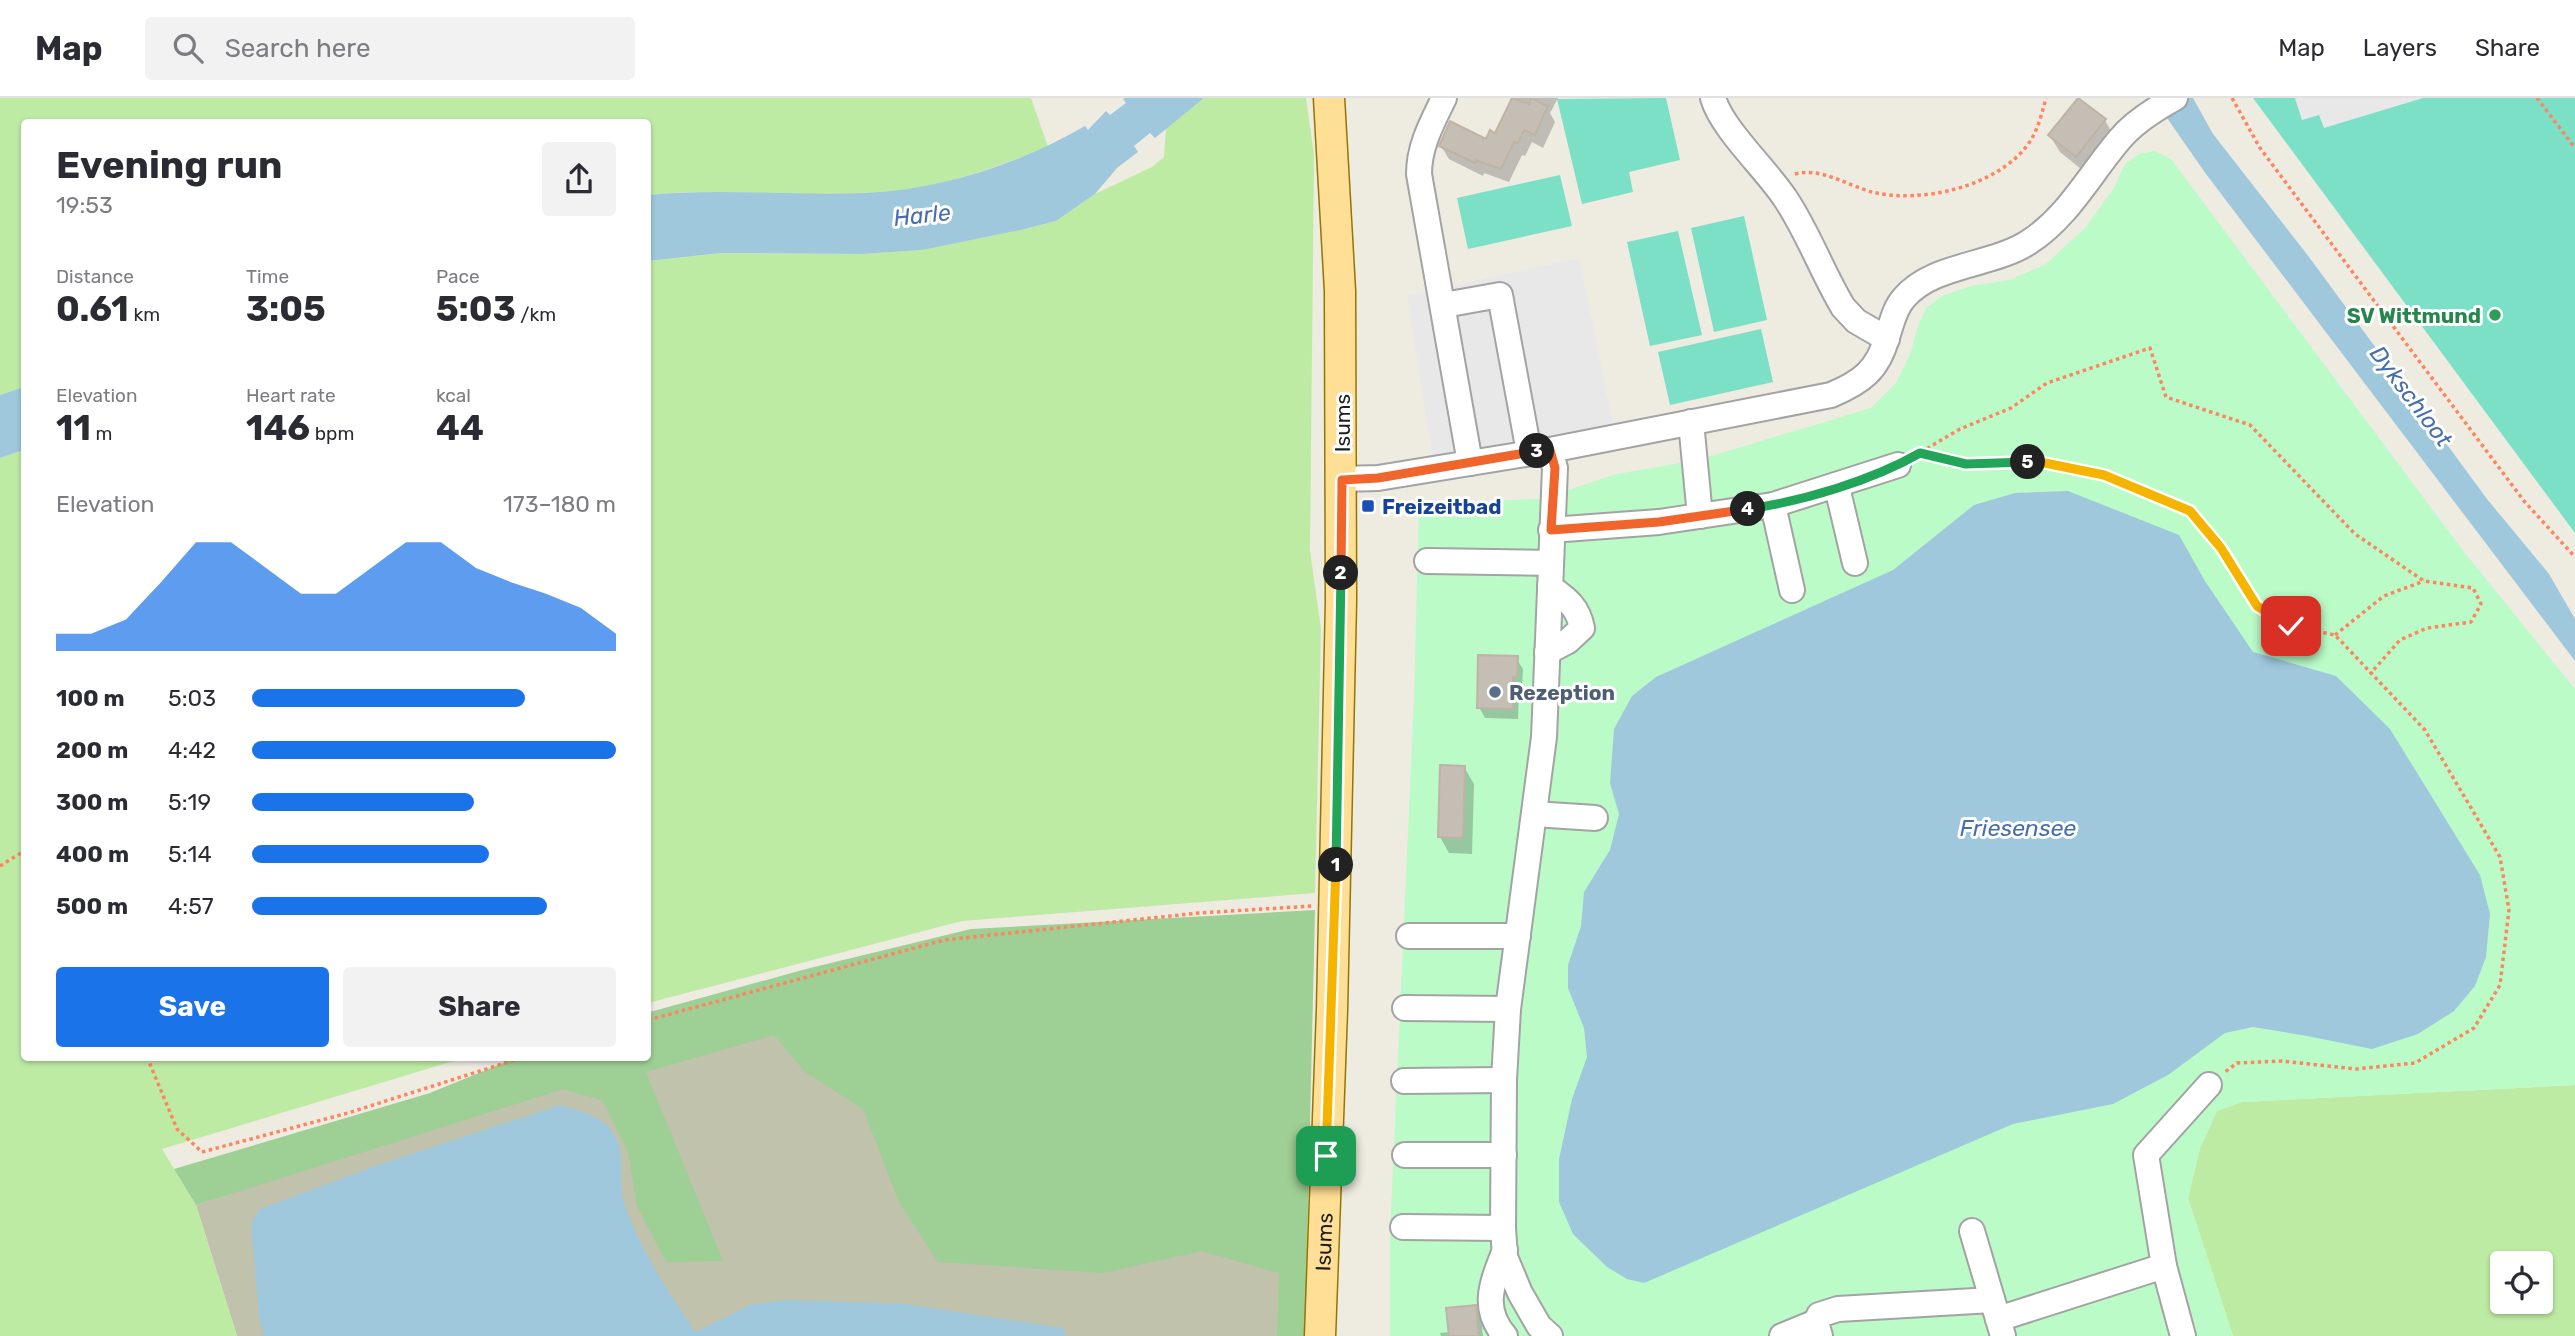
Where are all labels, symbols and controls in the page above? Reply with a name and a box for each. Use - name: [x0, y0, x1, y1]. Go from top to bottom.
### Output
- search box: [145, 17, 635, 80]
- text: Map: [35, 29, 103, 68]
- icon: search: [169, 29, 207, 67]
- text: Search here: [225, 33, 370, 64]
- text: Map: [2278, 34, 2325, 62]
- text: Layers: [2363, 34, 2437, 62]
- text: Share: [2475, 34, 2540, 62]
- text: Evening run: [56, 142, 282, 188]
- button: share: [542, 142, 616, 216]
- text: 19:53: [56, 191, 113, 219]
- water label: Harle: [892, 198, 952, 232]
- text: Distance: [56, 265, 134, 288]
- text: Time: [246, 265, 289, 288]
- text: Pace: [436, 265, 480, 288]
- text: 0.61: [56, 288, 129, 330]
- text: 3:05: [246, 288, 326, 330]
- text: 5:03: [436, 288, 516, 330]
- text: km: [129, 303, 160, 326]
- text: /km: [516, 303, 556, 326]
- place label: SV Wittmund: [2347, 303, 2481, 328]
- marker: SV Wittmund: [2487, 307, 2503, 323]
- water label: Dykschloot: [2364, 340, 2459, 453]
- text: Elevation: [56, 384, 137, 407]
- text: Heart rate: [246, 384, 336, 407]
- text: kcal: [436, 384, 471, 407]
- street label: Isums: [1330, 394, 1355, 452]
- text: 11: [56, 407, 91, 449]
- text: 146: [246, 407, 310, 449]
- text: 44: [436, 407, 484, 449]
- text: m: [91, 422, 112, 445]
- text: bpm: [310, 422, 354, 445]
- pin: 3: [1520, 434, 1554, 468]
- text: 3: [1530, 439, 1543, 462]
- pin: 5: [2010, 444, 2046, 480]
- text: 5: [2021, 450, 2034, 473]
- text: Elevation: [56, 490, 155, 518]
- text: 173–180 m: [503, 490, 616, 518]
- pin: 4: [1730, 492, 1766, 526]
- place label: Freizeitbad: [1382, 494, 1501, 519]
- text: 4: [1741, 497, 1754, 520]
- marker: Freizeitbad: [1360, 498, 1376, 514]
- pin: 2: [1324, 556, 1358, 590]
- text: 2: [1334, 561, 1347, 584]
- pin: [2261, 596, 2321, 656]
- icon: check: [2272, 607, 2310, 645]
- place label: Rezeption: [1509, 680, 1615, 705]
- text: 100 m: [56, 684, 125, 712]
- text: 5:03: [168, 684, 216, 712]
- marker: Rezeption: [1487, 684, 1503, 700]
- text: 200 m: [56, 736, 128, 764]
- text: 4:42: [168, 736, 216, 764]
- text: 300 m: [56, 788, 128, 816]
- text: 5:19: [168, 788, 211, 816]
- water label: Friesensee: [1960, 814, 2076, 842]
- text: 400 m: [56, 840, 129, 868]
- text: 5:14: [168, 840, 212, 868]
- pin: 1: [1318, 848, 1354, 882]
- text: 1: [1331, 853, 1340, 876]
- text: 500 m: [56, 892, 128, 920]
- text: 4:57: [168, 892, 214, 920]
- button: Save: [56, 967, 329, 1047]
- button: Share: [343, 967, 616, 1047]
- pin: [1296, 1126, 1356, 1186]
- icon: arrive: [1307, 1137, 1345, 1175]
- street label: Isums: [1310, 1212, 1337, 1272]
- map controls: [2490, 1251, 2553, 1314]
- button: locate: [2490, 1251, 2553, 1314]

